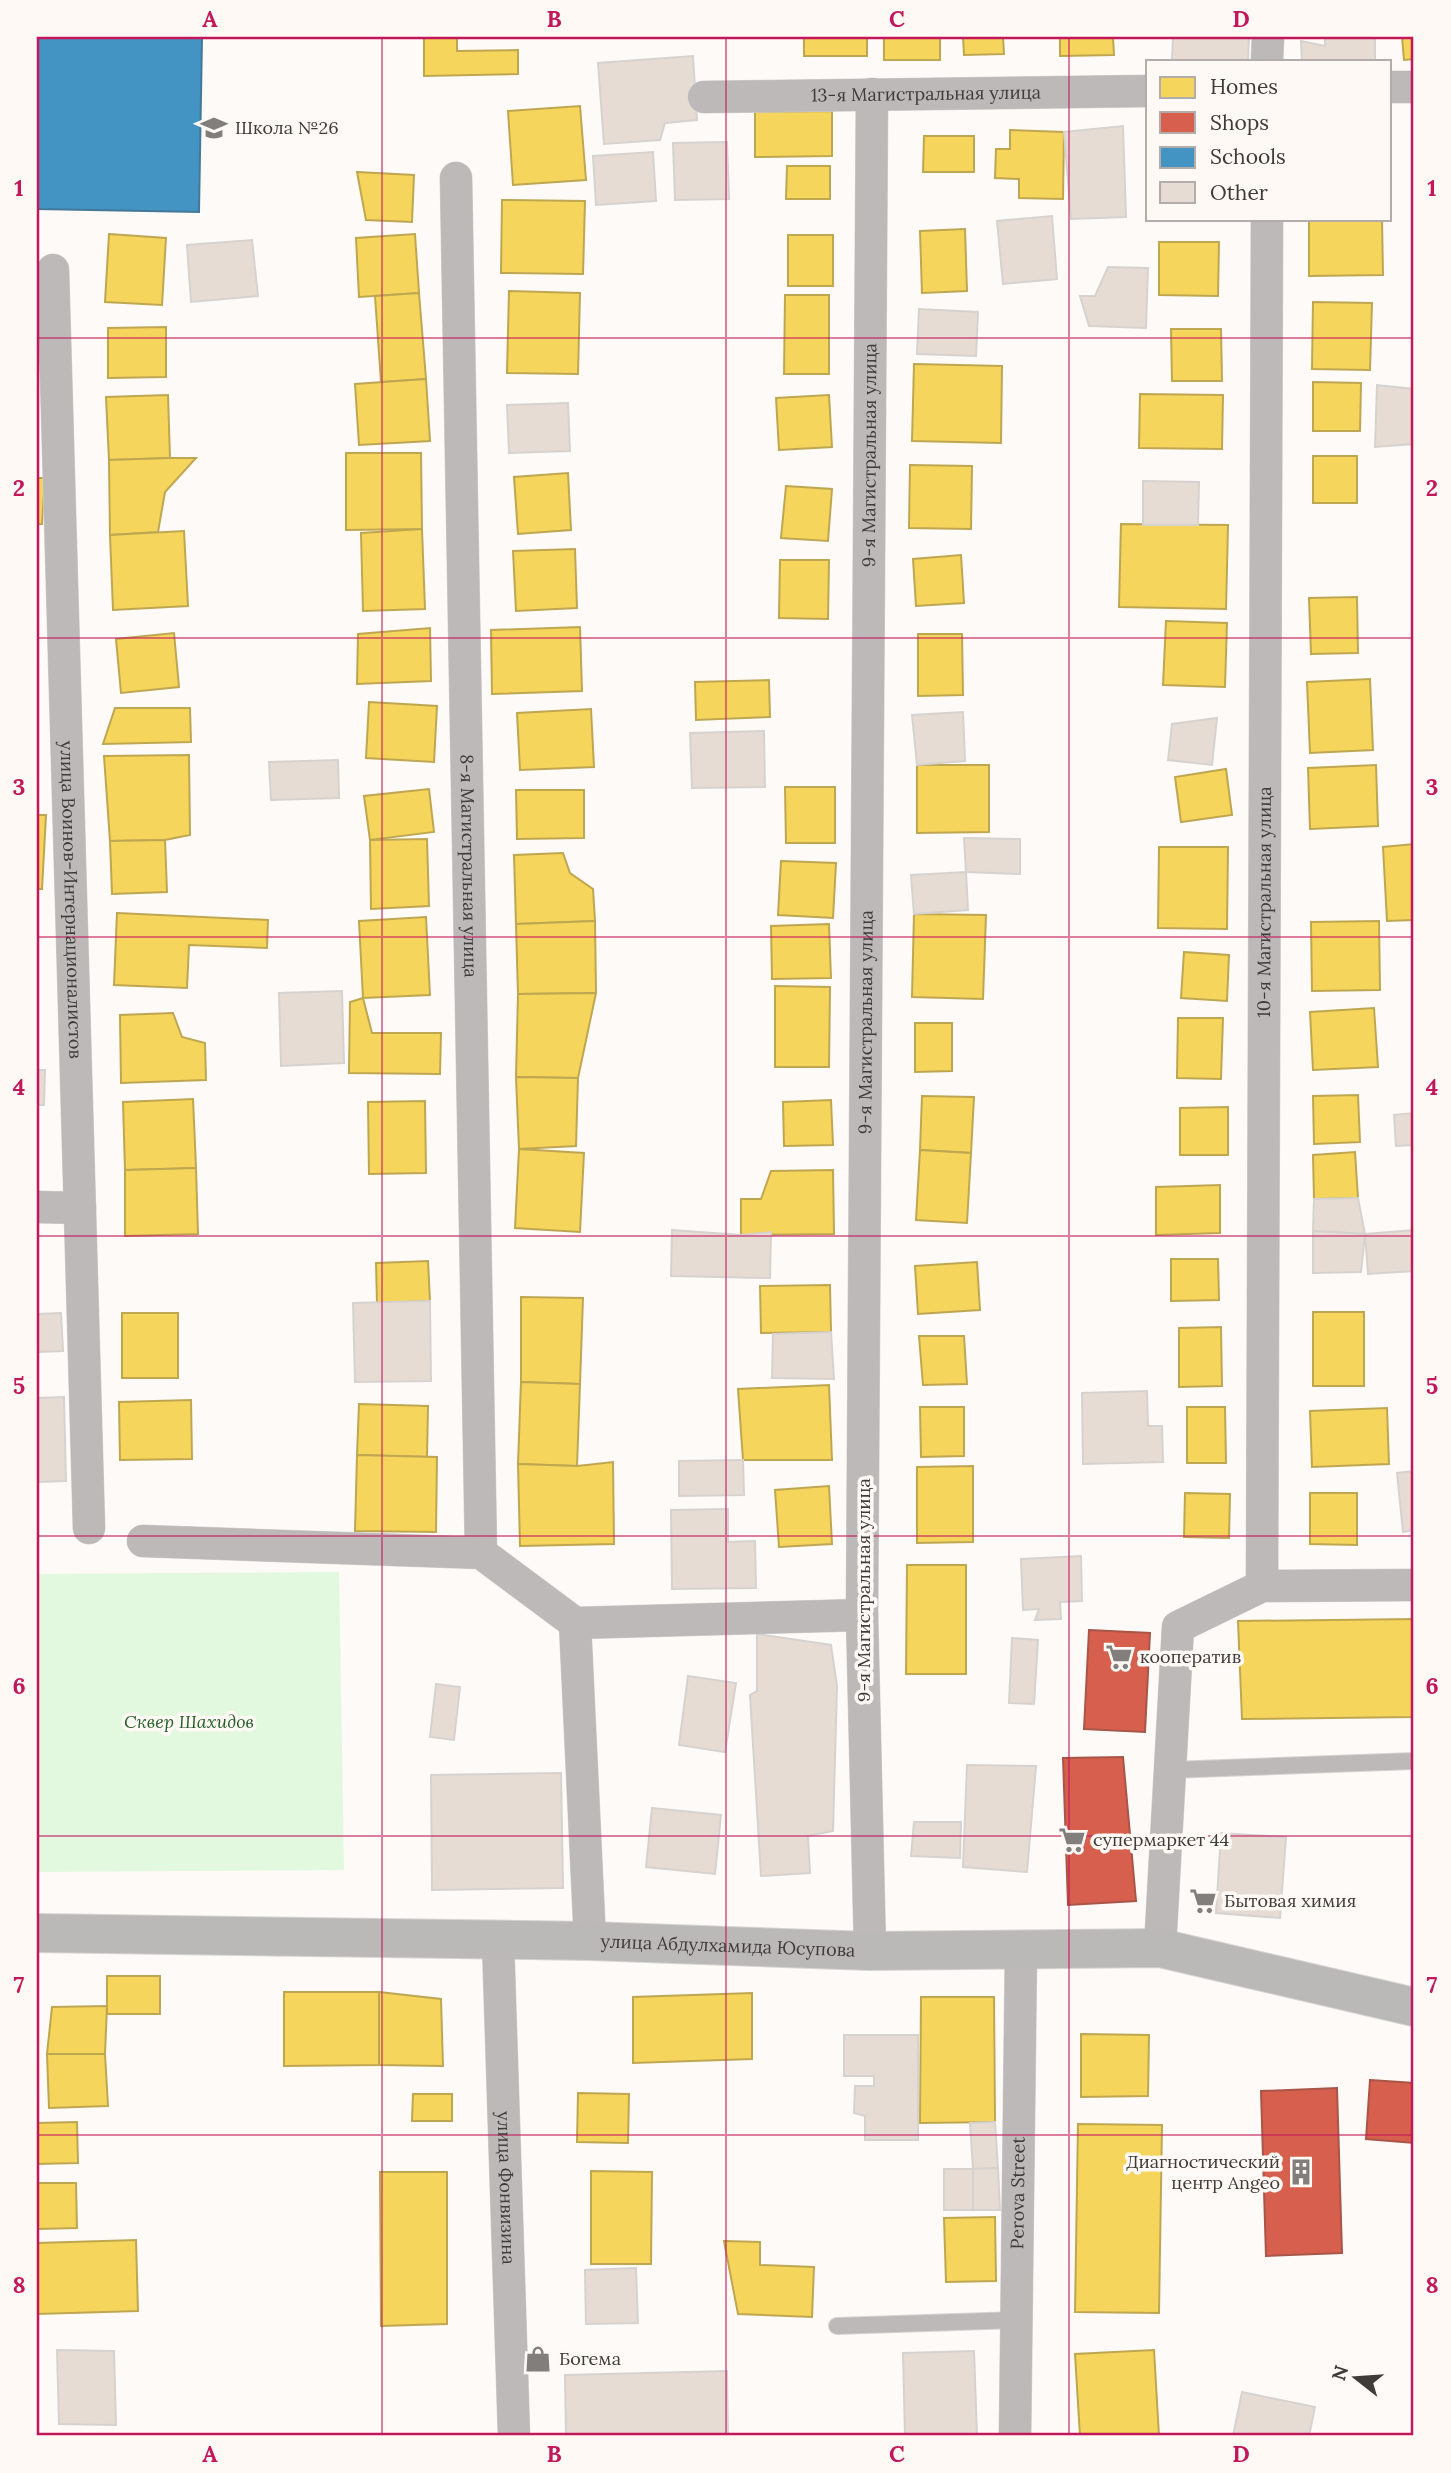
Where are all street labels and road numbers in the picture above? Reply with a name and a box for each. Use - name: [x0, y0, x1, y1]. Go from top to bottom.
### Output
- street label: 13-я Магистральная улица: [811, 80, 1041, 107]
- street label: 9-я Магистральная улица: [857, 343, 881, 567]
- street label: улица Воинов-Интернационалистов: [55, 740, 88, 1059]
- street label: 8-я Магистральная улица: [455, 754, 483, 978]
- street label: 10-я Магистральная улица: [1252, 786, 1276, 1018]
- street label: 9-я Магистральная улица: [853, 910, 878, 1134]
- street label: 9-я Магистральная улица: [852, 1478, 875, 1702]
- street label: улица Абдулхамида Юсупова: [600, 1929, 856, 1961]
- street label: улица Фонвизина: [493, 2111, 520, 2265]
- street label: Perova Street: [1005, 2137, 1030, 2249]

